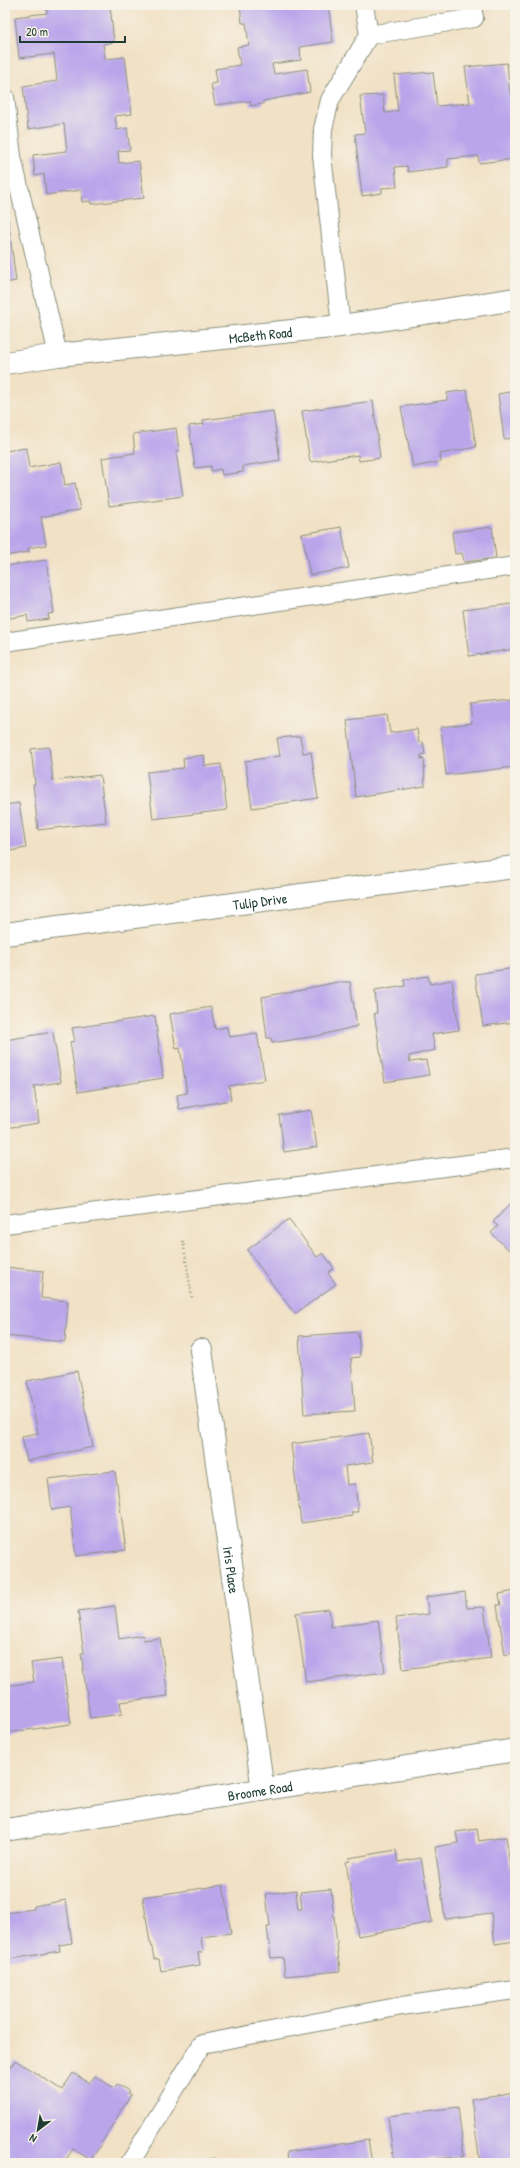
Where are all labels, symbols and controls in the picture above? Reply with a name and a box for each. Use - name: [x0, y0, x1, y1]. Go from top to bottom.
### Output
- scale bar: [20, 18, 125, 44]
- text: 20 m: [26, 23, 48, 40]
- street label: McBeth Road: [228, 322, 293, 347]
- street label: Tulip Drive: [231, 887, 289, 914]
- street label: Iris Place: [219, 1545, 245, 1595]
- street label: Broome Road: [226, 1776, 294, 1804]
- north arrow: [18, 2110, 58, 2150]
- text: N: [27, 2131, 39, 2146]

